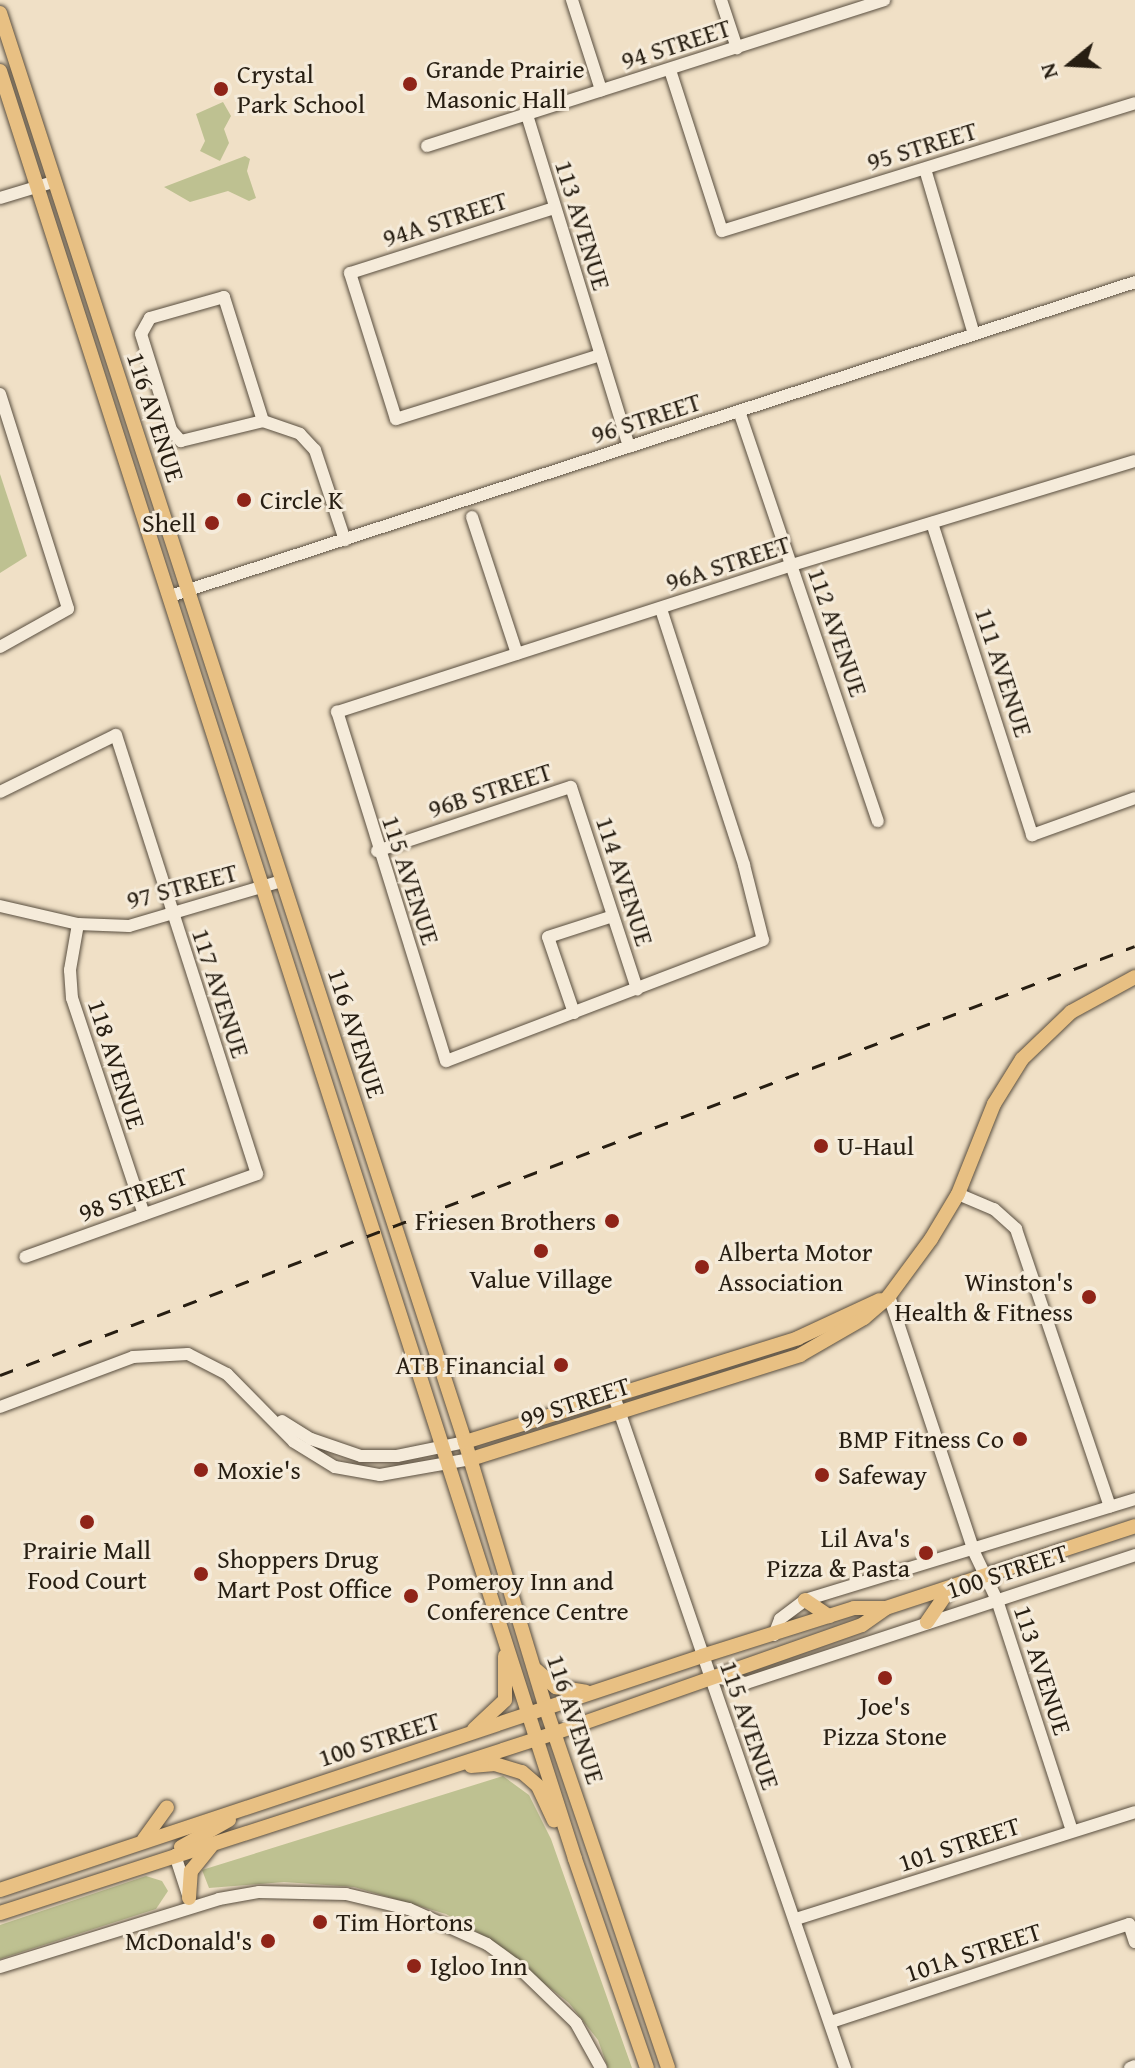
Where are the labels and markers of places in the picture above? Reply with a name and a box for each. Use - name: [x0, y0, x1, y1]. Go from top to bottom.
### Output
- place label: Grande Prairie Masonic Hall: [426, 53, 585, 114]
- place label: Crystal Park School: [237, 58, 365, 120]
- marker: Grande Prairie Masonic Hall: [401, 75, 419, 93]
- marker: Crystal Park School: [212, 80, 230, 98]
- place label: Circle K: [260, 484, 343, 516]
- marker: Circle K: [235, 491, 253, 509]
- place label: Shell: [142, 507, 196, 539]
- marker: Shell: [203, 514, 221, 532]
- place label: U-Haul: [837, 1130, 914, 1162]
- marker: U-Haul: [812, 1137, 830, 1155]
- place label: Friesen Brothers: [415, 1205, 596, 1237]
- marker: Friesen Brothers: [603, 1212, 621, 1230]
- place label: Alberta Motor Association: [718, 1236, 872, 1298]
- marker: Value Village: [532, 1242, 550, 1260]
- marker: Alberta Motor Association: [693, 1258, 711, 1276]
- place label: Value Village: [469, 1263, 613, 1295]
- place label: Winston's Health & Fitness: [895, 1266, 1073, 1328]
- marker: Winston's Health & Fitness: [1080, 1288, 1098, 1306]
- place label: ATB Financial: [396, 1349, 545, 1381]
- marker: ATB Financial: [552, 1356, 570, 1374]
- place label: BMP Fitness Co: [839, 1423, 1004, 1455]
- marker: BMP Fitness Co: [1011, 1430, 1029, 1448]
- place label: Moxie's: [217, 1454, 301, 1486]
- place label: Safeway: [838, 1459, 927, 1491]
- marker: Moxie's: [192, 1461, 210, 1479]
- marker: Safeway: [813, 1466, 831, 1484]
- marker: Prairie Mall Food Court: [78, 1513, 96, 1531]
- place label: Lil Ava's Pizza & Pasta: [767, 1522, 910, 1584]
- place label: Prairie Mall Food Court: [23, 1534, 151, 1596]
- place label: Shoppers Drug Mart Post Office: [217, 1543, 392, 1604]
- marker: Lil Ava's Pizza & Pasta: [917, 1544, 935, 1562]
- marker: Shoppers Drug Mart Post Office: [192, 1565, 210, 1583]
- place label: Pomeroy Inn and Conference Centre: [427, 1565, 629, 1626]
- marker: Pomeroy Inn and Conference Centre: [402, 1587, 420, 1605]
- marker: Joe's Pizza Stone: [876, 1669, 894, 1687]
- place label: Joe's Pizza Stone: [823, 1690, 947, 1752]
- place label: Tim Hortons: [336, 1906, 473, 1938]
- marker: Tim Hortons: [311, 1913, 329, 1931]
- place label: McDonald's: [125, 1925, 252, 1957]
- marker: McDonald's: [259, 1932, 277, 1950]
- place label: Igloo Inn: [430, 1950, 528, 1982]
- marker: Igloo Inn: [405, 1957, 423, 1975]

